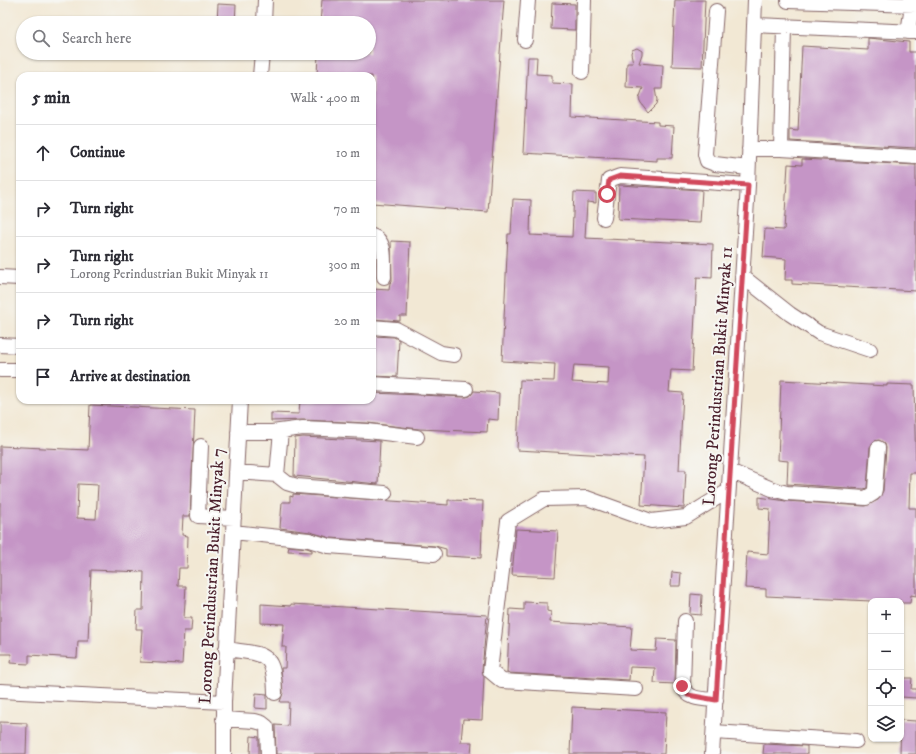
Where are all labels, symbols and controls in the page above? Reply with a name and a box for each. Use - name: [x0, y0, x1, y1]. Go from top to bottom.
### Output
- search box: [16, 16, 376, 60]
- icon: search: [30, 27, 52, 49]
- text: Search here: [62, 29, 131, 48]
- text: 5 min: [32, 87, 70, 109]
- text: Walk · 400 m: [290, 90, 360, 106]
- icon: ahead: [32, 142, 54, 164]
- text: Continue: [70, 143, 125, 162]
- text: 10 m: [336, 145, 360, 161]
- route start: [598, 185, 616, 203]
- icon: right: [32, 198, 54, 220]
- text: Turn right: [70, 199, 133, 218]
- text: 70 m: [334, 201, 360, 217]
- street label: Lorong Perindustrian Bukit Minyak 11: [698, 246, 738, 506]
- text: Turn right: [70, 247, 133, 266]
- icon: right: [32, 254, 54, 276]
- text: 300 m: [329, 257, 360, 273]
- text: Lorong Perindustrian Bukit Minyak 11: [70, 266, 269, 282]
- icon: right: [32, 310, 54, 332]
- text: Turn right: [70, 311, 133, 330]
- text: 20 m: [334, 313, 360, 329]
- icon: arrive: [32, 366, 54, 388]
- text: Arrive at destination: [70, 367, 190, 386]
- street label: Lorong Perindustrian Bukit Minyak 7: [194, 448, 230, 704]
- map controls: [868, 598, 904, 742]
- button: +: [868, 598, 904, 634]
- button: −: [868, 634, 904, 670]
- button: locate: [868, 670, 904, 706]
- route end: [673, 677, 691, 695]
- button: layers: [868, 706, 904, 742]

